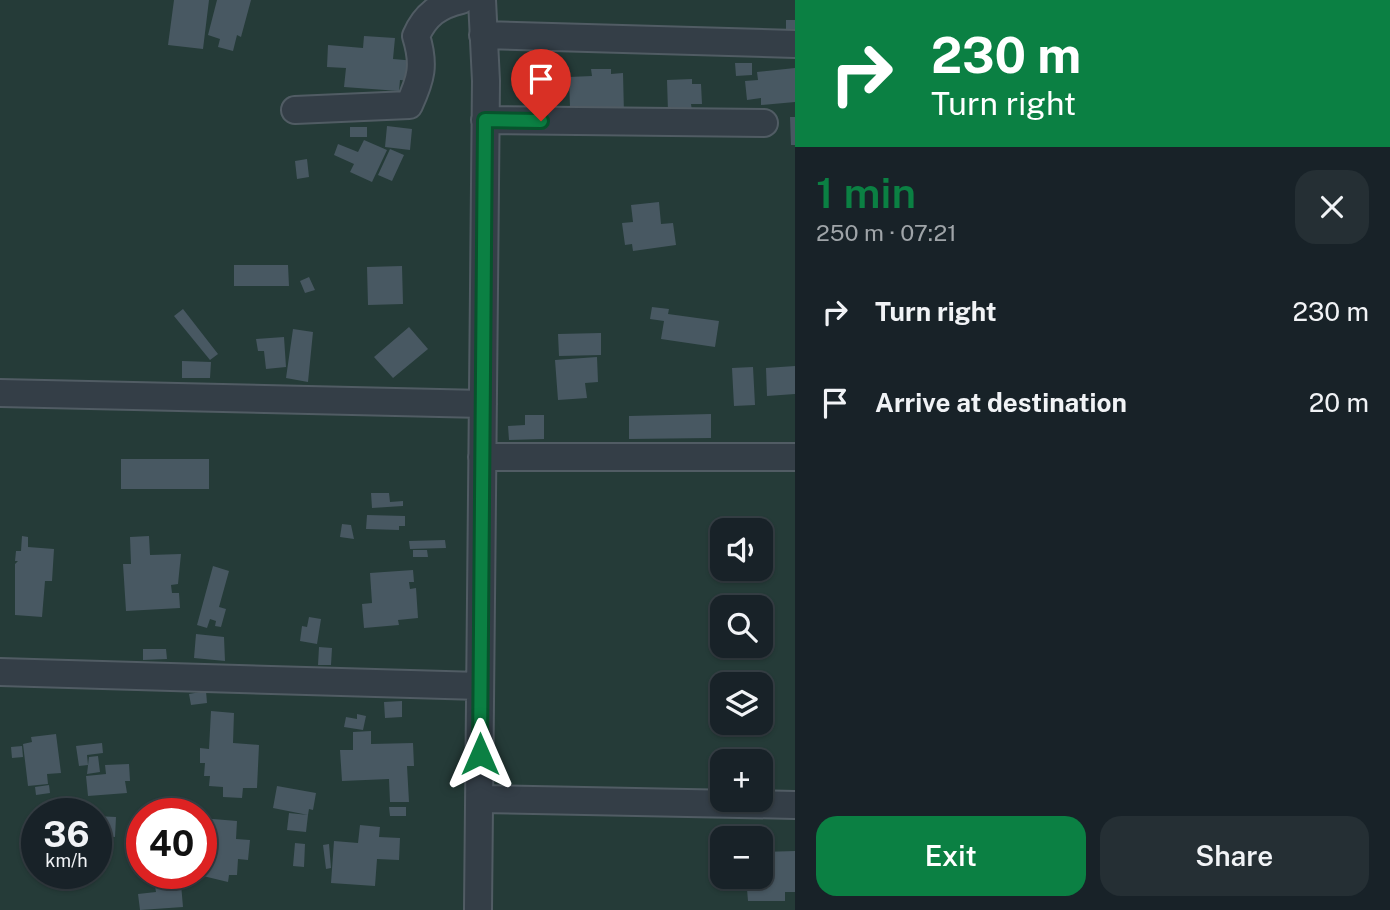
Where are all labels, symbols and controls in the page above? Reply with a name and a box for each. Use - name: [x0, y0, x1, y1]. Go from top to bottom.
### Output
- text: 230 m: [931, 26, 1081, 84]
- icon: right: [816, 28, 907, 119]
- pin: [511, 49, 571, 121]
- icon: arrive: [522, 60, 560, 98]
- text: Turn right: [931, 85, 1076, 122]
- text: 1 min: [816, 168, 916, 217]
- button: close: [1295, 170, 1369, 244]
- text: 250 m · 07:21: [816, 219, 957, 246]
- icon: right: [816, 293, 854, 331]
- text: Turn right: [875, 296, 997, 327]
- text: 230 m: [1293, 296, 1369, 327]
- icon: arrive: [816, 384, 854, 422]
- text: Arrive at destination: [875, 387, 1127, 418]
- text: 20 m: [1309, 387, 1369, 418]
- map controls: [710, 518, 773, 889]
- button: sound: [710, 518, 773, 581]
- button: search: [710, 595, 773, 658]
- button: layers: [710, 672, 773, 735]
- position arrow: [443, 717, 517, 791]
- button: +: [710, 749, 773, 812]
- speed limit sign: 40: [126, 798, 217, 889]
- text: 36: [43, 814, 90, 855]
- button: Exit: [816, 816, 1086, 896]
- button: Share: [1100, 816, 1369, 896]
- button: −: [710, 826, 773, 889]
- text: km/h: [45, 850, 88, 871]

